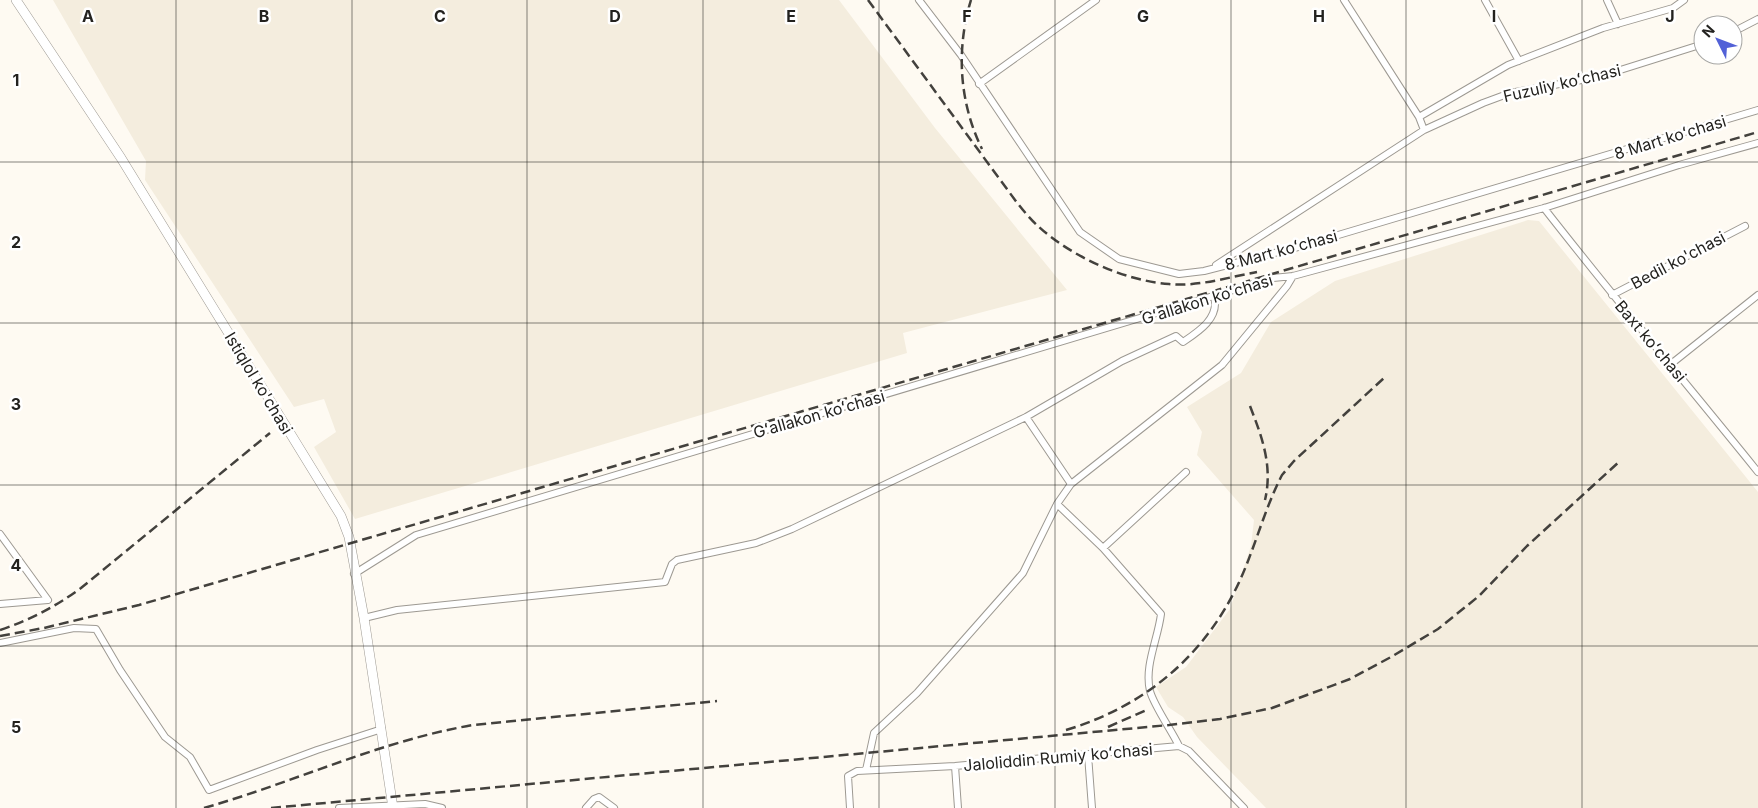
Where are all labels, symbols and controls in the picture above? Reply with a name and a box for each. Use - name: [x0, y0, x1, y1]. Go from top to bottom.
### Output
- text: A: [82, 6, 94, 26]
- text: B: [259, 6, 269, 26]
- text: C: [434, 6, 446, 26]
- text: D: [609, 6, 621, 26]
- text: E: [786, 6, 796, 26]
- text: F: [962, 6, 972, 26]
- text: G: [1137, 6, 1149, 26]
- text: H: [1313, 6, 1325, 26]
- text: I: [1492, 6, 1496, 26]
- text: J: [1665, 6, 1675, 26]
- north arrow: [1693, 15, 1743, 65]
- text: N: [1698, 21, 1718, 41]
- street label: Fuzuliy koʻchasi: [1501, 60, 1623, 106]
- text: 1: [13, 70, 19, 90]
- street label: 8 Mart koʻchasi: [1612, 110, 1728, 164]
- street label: 8 Mart koʻchasi: [1222, 225, 1340, 275]
- street label: Bedil ko'chasi: [1627, 227, 1729, 293]
- text: 2: [11, 232, 21, 252]
- street label: Gʻallakon koʻchasi: [1139, 270, 1275, 328]
- street label: Baxt koʻchasi: [1611, 296, 1691, 386]
- street label: Istiqlol ko'chasi: [221, 328, 297, 438]
- street label: Gʻallakon koʻchasi: [751, 386, 887, 442]
- text: 3: [11, 394, 21, 414]
- text: 4: [11, 555, 22, 575]
- text: 5: [11, 717, 21, 737]
- street label: Jaloliddin Rumiy koʻchasi: [962, 739, 1154, 775]

